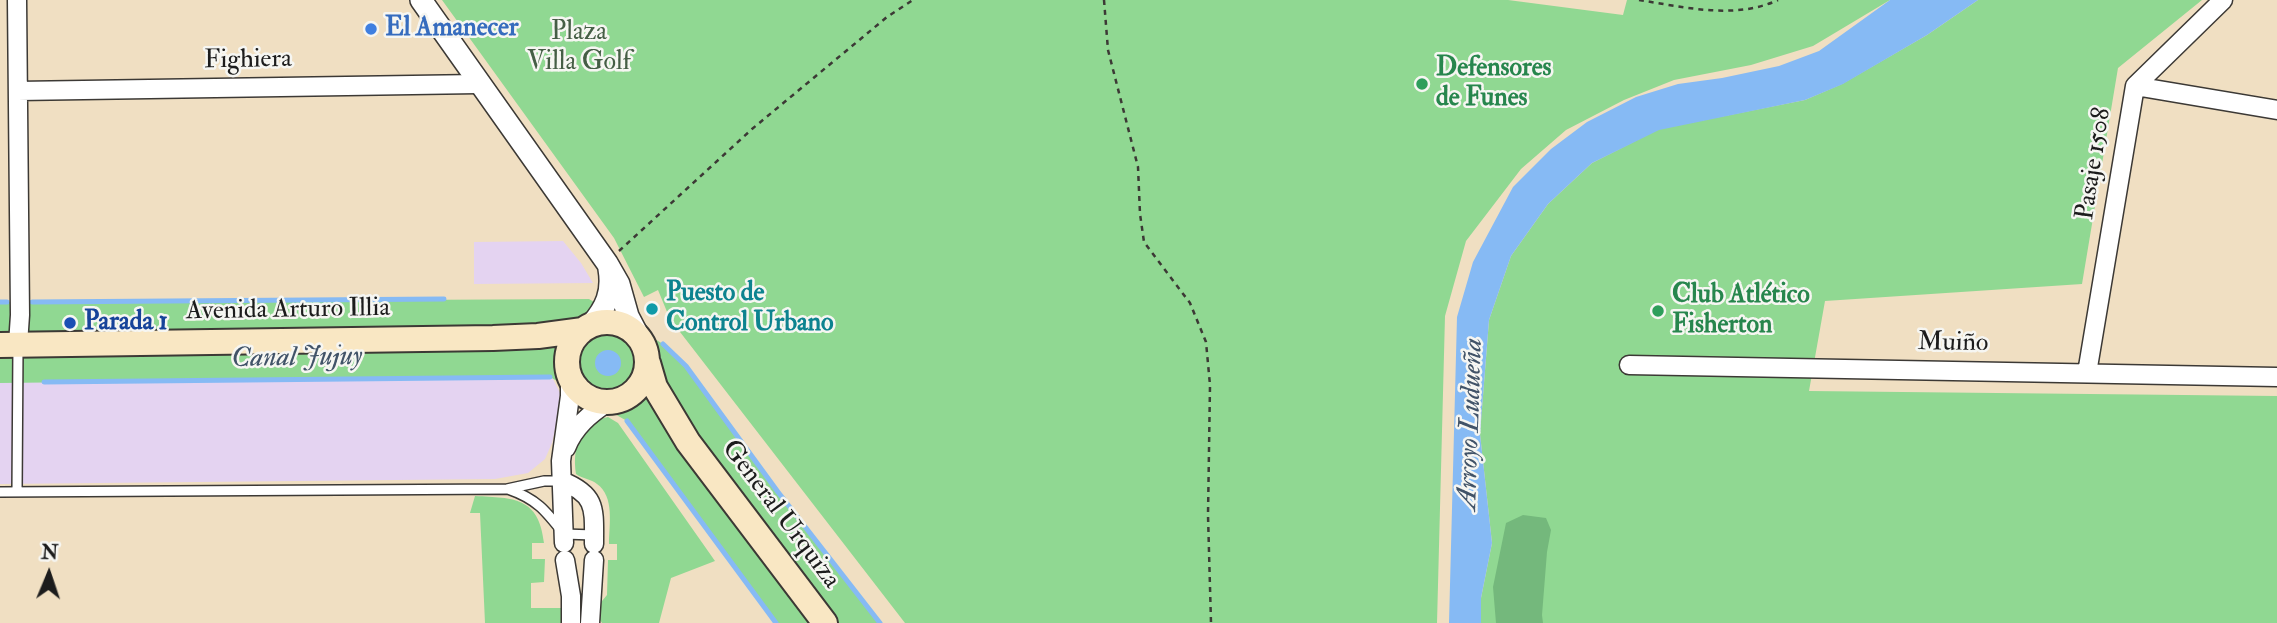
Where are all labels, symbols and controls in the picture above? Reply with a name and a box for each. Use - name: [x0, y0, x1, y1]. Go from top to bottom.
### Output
- place label: El Amanecer: [385, 13, 519, 45]
- park label: Plaza Villa Golf: [527, 17, 631, 78]
- marker: El Amanecer: [363, 21, 379, 37]
- street label: Fighiera: [204, 45, 292, 77]
- place label: Defensores de Funes: [1436, 53, 1551, 114]
- marker: Defensores de Funes: [1414, 76, 1430, 92]
- street label: Pasaje 1508: [2071, 106, 2119, 222]
- place label: Puesto de Control Urbano: [666, 278, 834, 340]
- place label: Club Atlético Fisherton: [1672, 280, 1810, 342]
- street label: Avenida Arturo Illia: [186, 294, 390, 328]
- marker: Puesto de Control Urbano: [644, 301, 660, 317]
- marker: Club Atlético Fisherton: [1650, 303, 1666, 319]
- place label: Parada 1: [84, 307, 168, 339]
- marker: Parada 1: [62, 315, 78, 331]
- street label: Muiño: [1917, 328, 1989, 360]
- water label: Arroyo Ludueña: [1452, 338, 1492, 510]
- water label: Canal Jujuy: [231, 341, 363, 377]
- street label: General Urquiza: [714, 435, 846, 595]
- north arrow: [14, 539, 84, 609]
- text: N: [41, 541, 59, 565]

